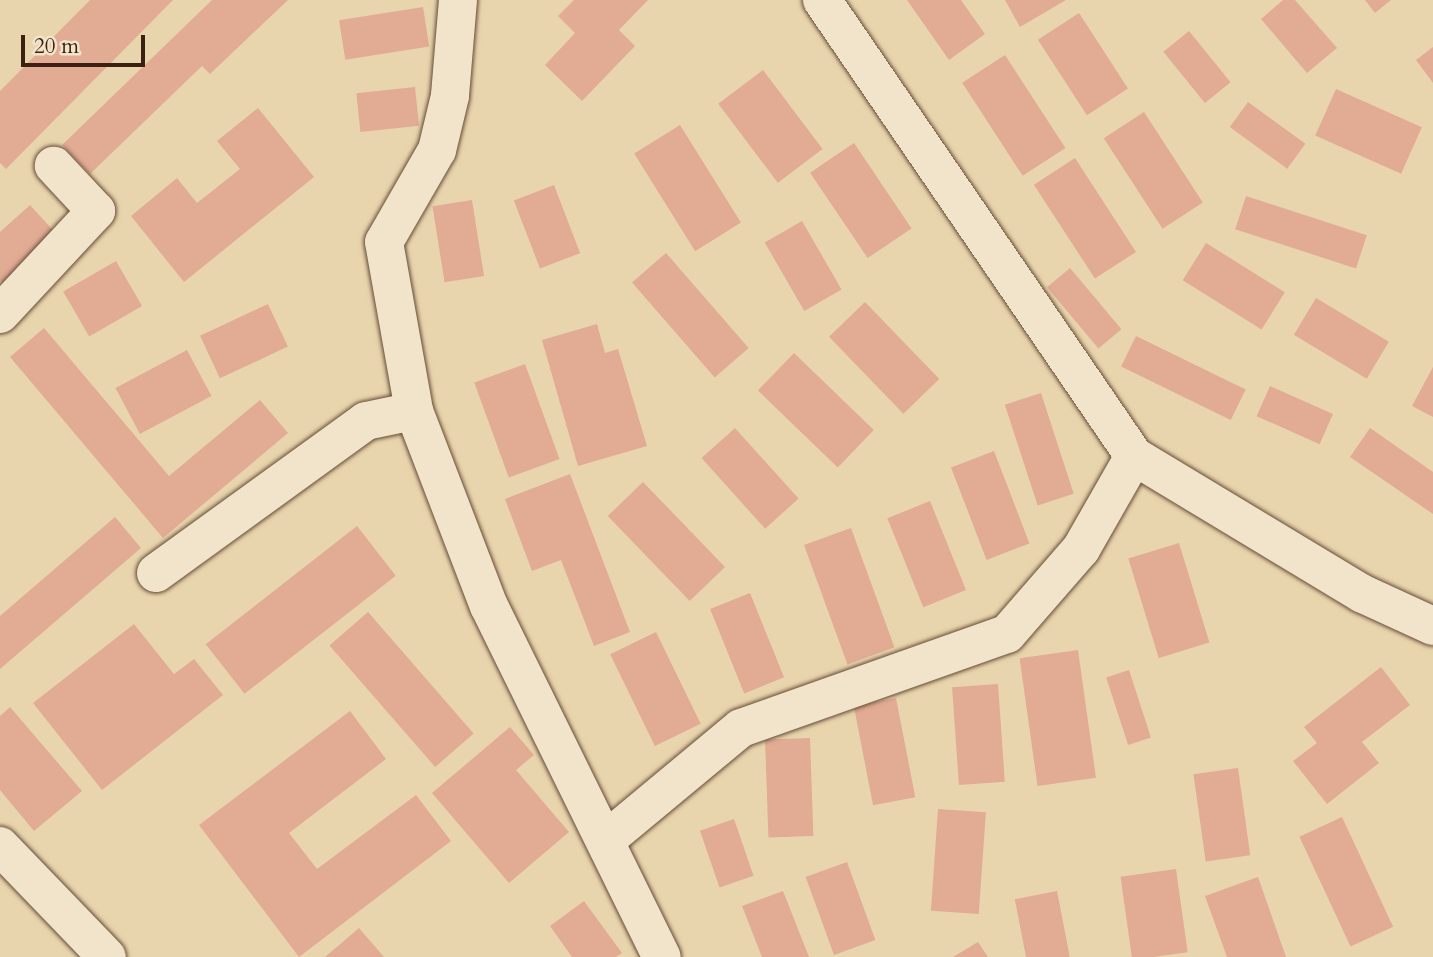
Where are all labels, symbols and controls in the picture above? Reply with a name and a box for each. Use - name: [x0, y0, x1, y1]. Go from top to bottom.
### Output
- scale bar: [24, 21, 149, 65]
- text: 20 m: [34, 32, 79, 61]

